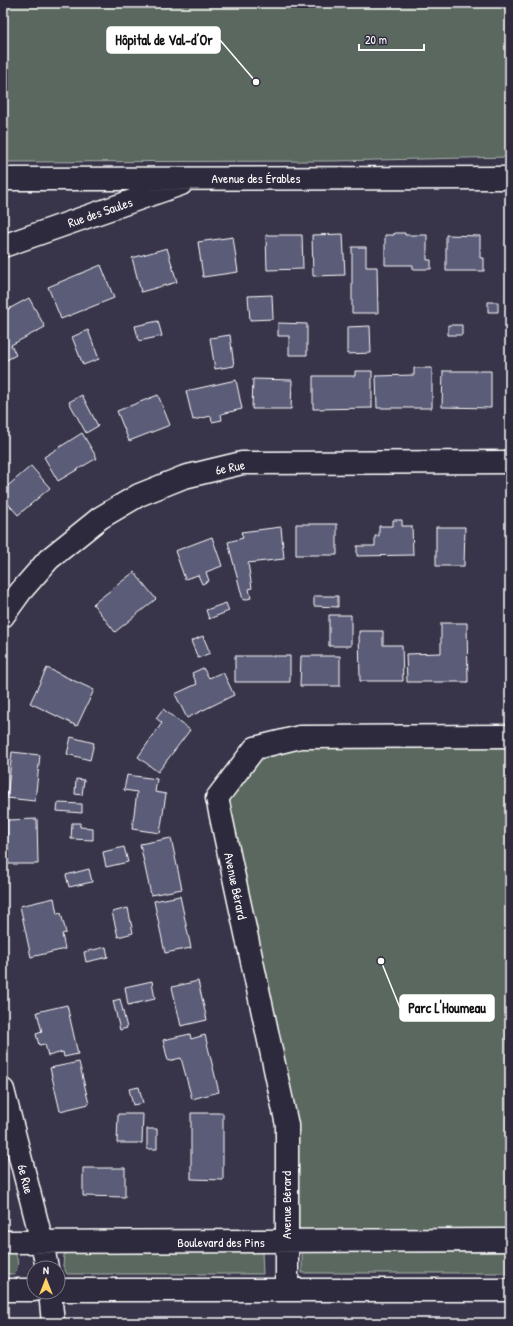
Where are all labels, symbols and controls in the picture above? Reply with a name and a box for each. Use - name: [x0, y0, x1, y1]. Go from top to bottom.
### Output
- scale bar: [359, 26, 424, 52]
- callout: Hôpital de Val-d’Or: [107, 27, 220, 53]
- text: Hôpital de Val-d’Or: [115, 30, 213, 51]
- text: 20 m: [365, 31, 387, 48]
- street label: Avenue des Érables: [211, 169, 301, 187]
- street label: Rue des Saules: [65, 193, 135, 231]
- street label: 6e Rue: [214, 455, 246, 479]
- street label: Avenue Bérard: [220, 851, 252, 921]
- callout: Parc L'Houmeau: [400, 995, 494, 1021]
- text: Parc L'Houmeau: [408, 998, 486, 1017]
- street label: 6e Rue: [14, 1162, 38, 1196]
- street label: Avenue Bérard: [277, 1171, 295, 1239]
- street label: Boulevard des Pins: [177, 1233, 265, 1251]
- north arrow: [26, 1260, 66, 1300]
- text: N: [43, 1263, 49, 1277]

